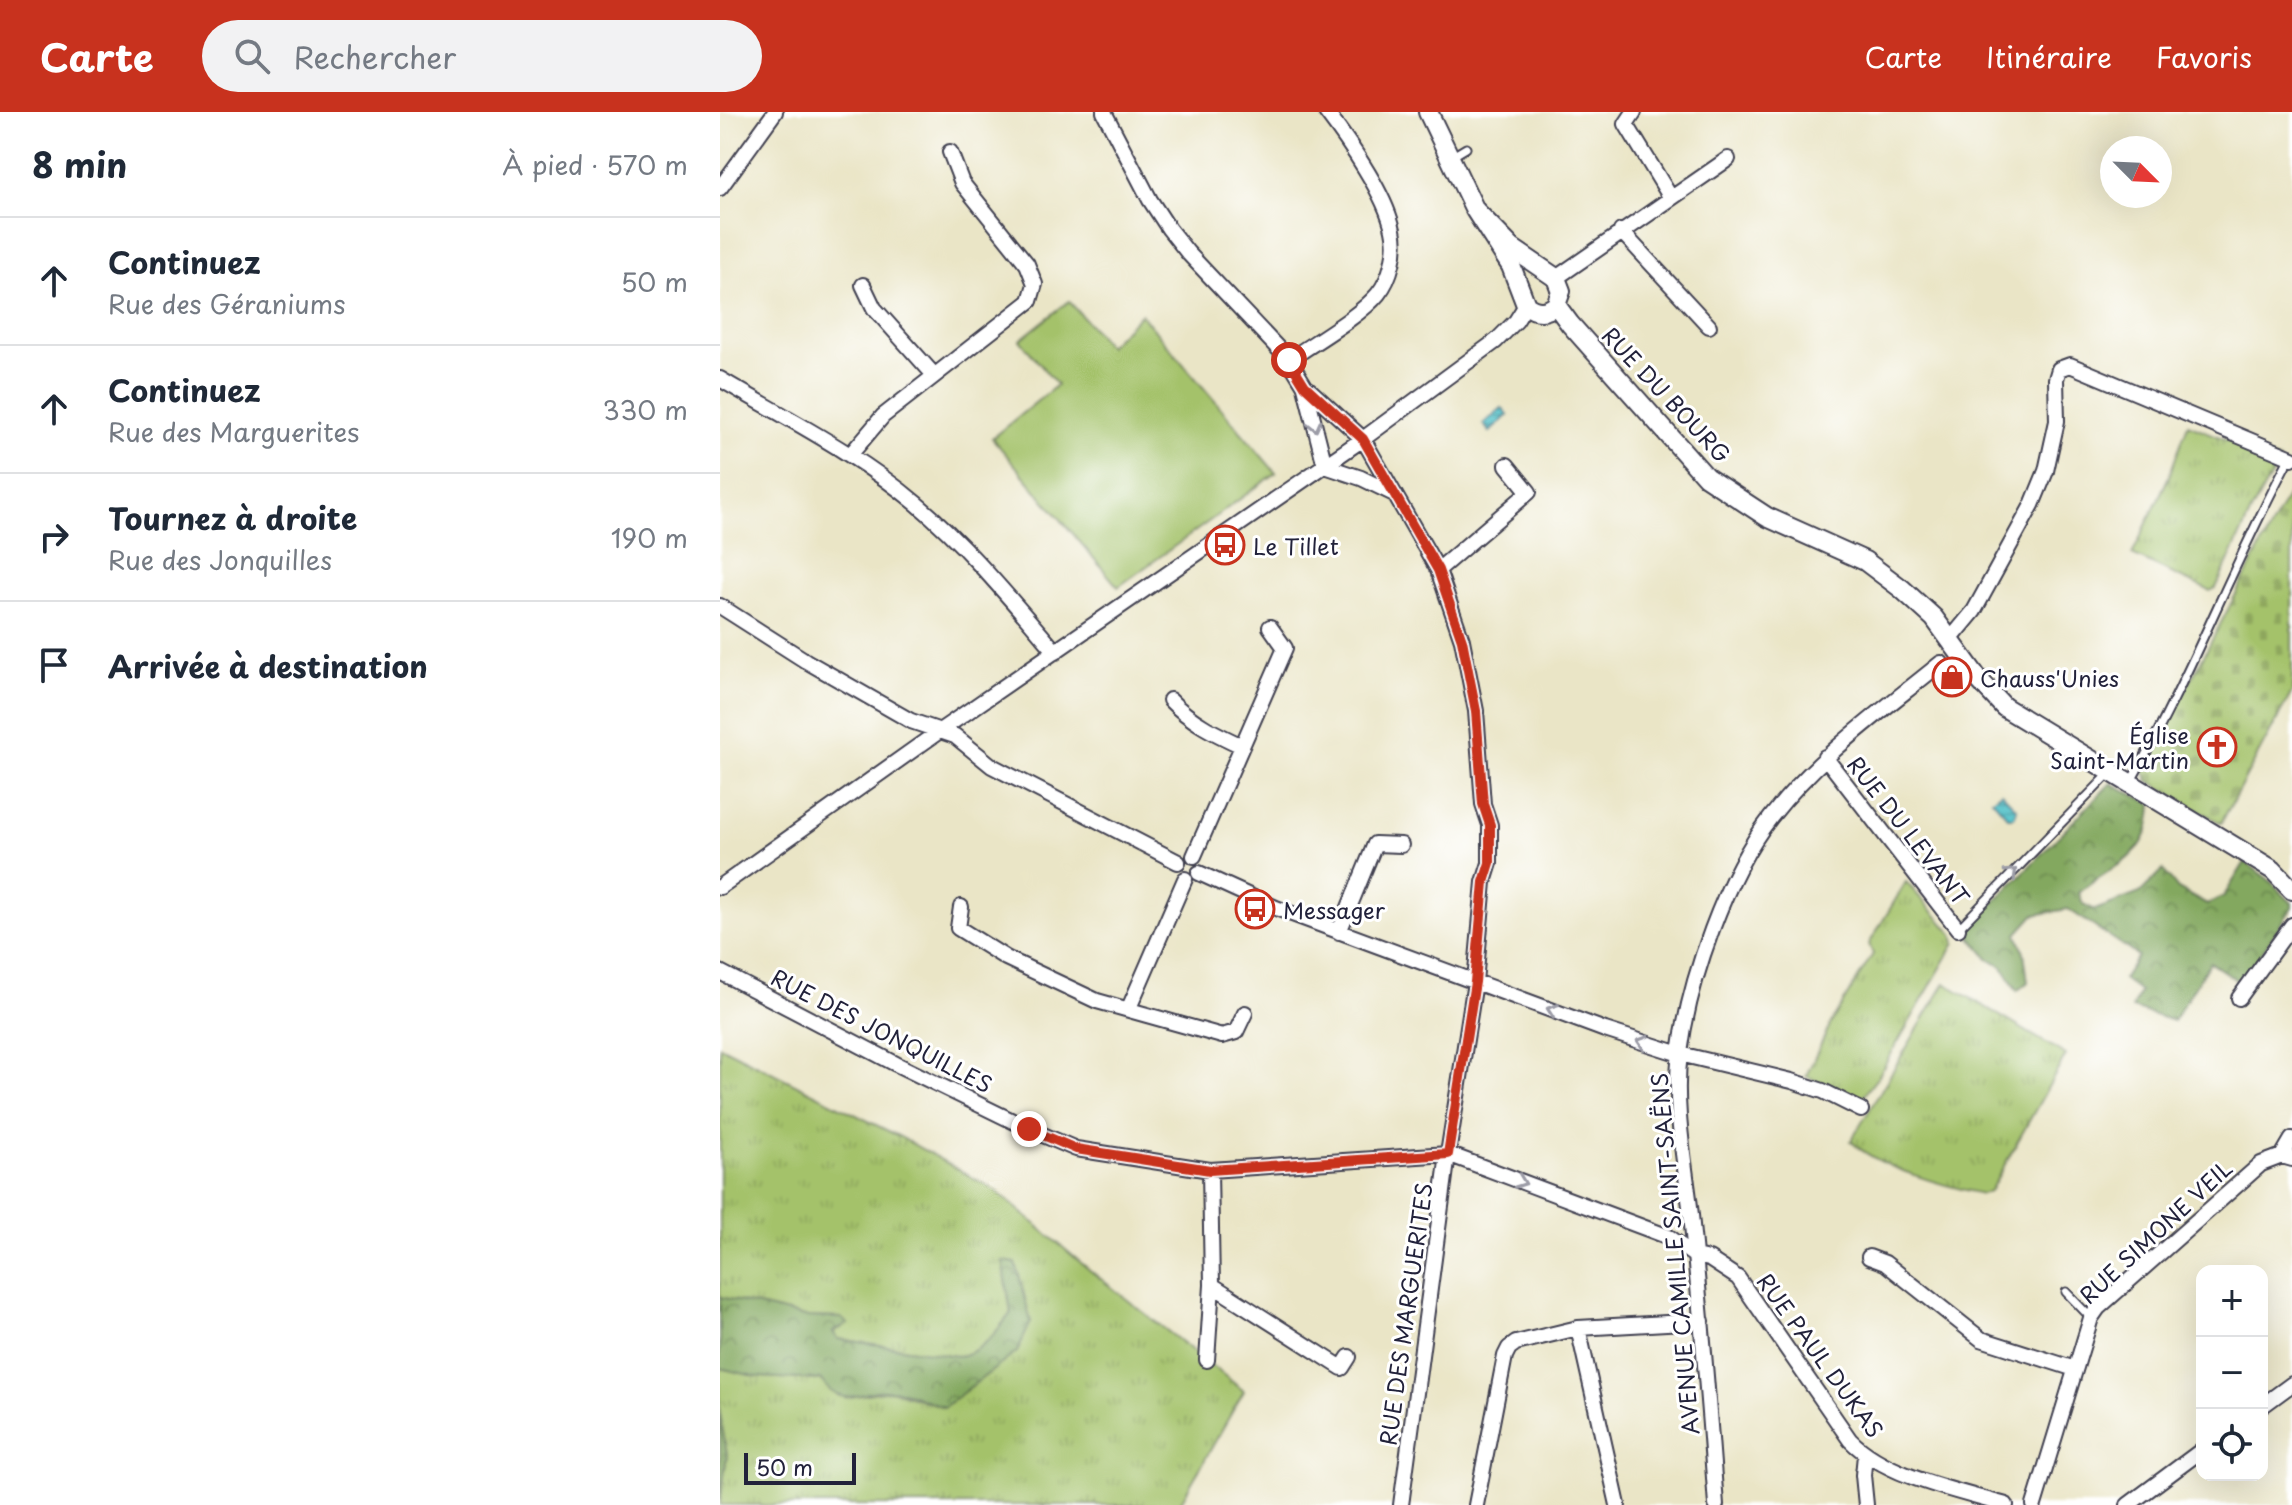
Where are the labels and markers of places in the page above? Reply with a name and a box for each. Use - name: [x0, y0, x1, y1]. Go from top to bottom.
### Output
- bus stop icon: Le Tillet: [1204, 524, 1246, 566]
- place label: Le Tillet: [1253, 529, 1339, 562]
- shop icon: Chauss'Unies: [1931, 656, 1973, 698]
- place label: Chauss'Unies: [1980, 661, 2119, 694]
- place label: Église Saint-Martin: [2050, 718, 2189, 776]
- church icon: Église Saint-Martin: [2196, 726, 2238, 768]
- bus stop icon: Messager: [1234, 888, 1276, 930]
- place label: Messager: [1283, 893, 1386, 926]

